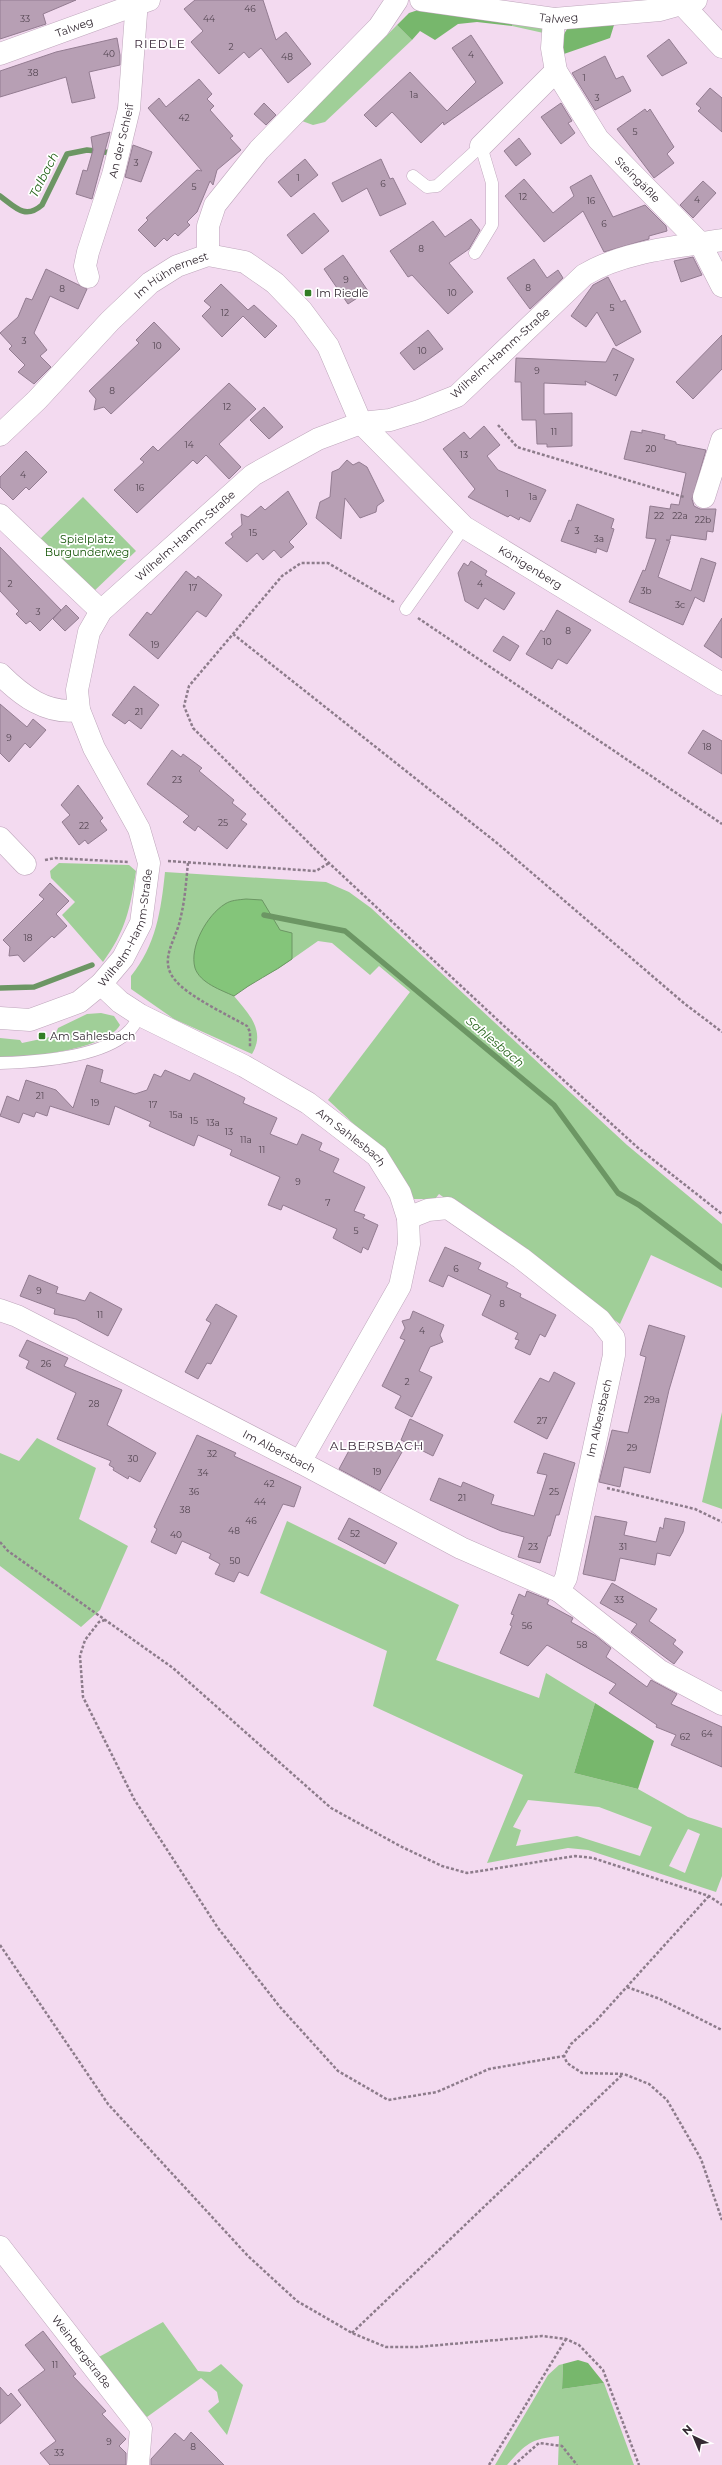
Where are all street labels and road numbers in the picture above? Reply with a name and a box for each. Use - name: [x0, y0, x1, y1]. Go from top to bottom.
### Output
- street label: Talweg: [538, 10, 579, 26]
- street label: Talweg: [53, 14, 95, 40]
- street label: An der Schleif: [106, 102, 136, 179]
- street label: Steingäßle: [612, 153, 664, 206]
- street label: Im Hühnernest: [131, 248, 210, 302]
- street label: Wilhelm-Hamm-Straße: [447, 304, 553, 401]
- street label: Wilhelm-Hamm-Straße: [132, 487, 238, 584]
- street label: Königenberg: [496, 543, 565, 592]
- street label: Wilhelm-Hamm-Straße: [95, 868, 155, 990]
- street label: Am Sahlesbach: [314, 1105, 389, 1169]
- street label: Im Albersbach: [583, 1377, 615, 1459]
- street label: Im Albersbach: [240, 1427, 318, 1476]
- street label: Weinbergstraße: [49, 2313, 115, 2392]

